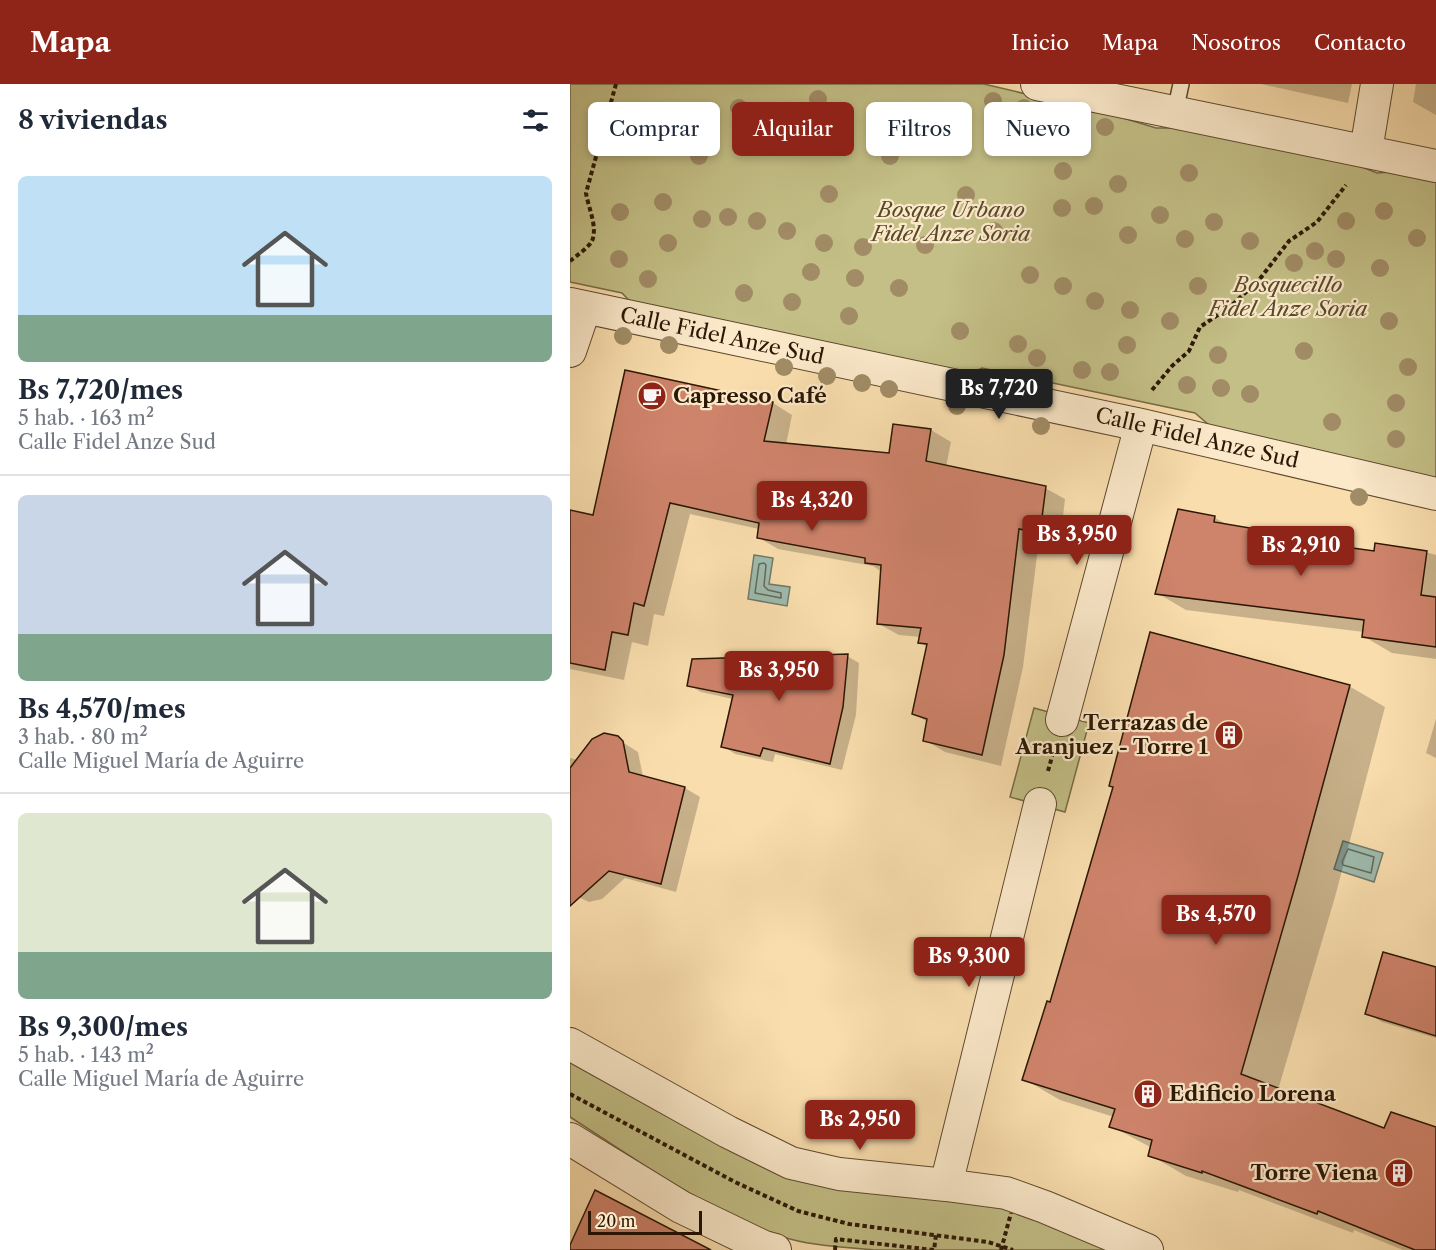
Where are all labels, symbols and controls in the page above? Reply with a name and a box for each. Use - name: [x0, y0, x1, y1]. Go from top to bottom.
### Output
- text: Mapa: [30, 25, 111, 59]
- text: Inicio: [1011, 30, 1069, 55]
- text: Mapa: [1102, 30, 1158, 55]
- text: Nosotros: [1191, 30, 1281, 55]
- text: Contacto: [1314, 30, 1406, 55]
- chip: Comprar: [588, 102, 720, 156]
- chip: Alquilar: [732, 102, 854, 156]
- chip: Filtros: [866, 102, 972, 156]
- chip: Nuevo: [984, 102, 1091, 156]
- text: 8 viviendas: [18, 104, 168, 136]
- icon: filters: [519, 104, 552, 137]
- park label: Bosque Urbano Fidel Anze Soria: [869, 197, 1031, 246]
- icon: home: [231, 215, 339, 323]
- park label: Bosquecillo Fidel Anze Soria: [1206, 272, 1368, 321]
- street label: Calle Fidel Anze Sud: [618, 302, 827, 369]
- pin: Bs 7,720: [937, 369, 1061, 420]
- text: Bs 7,720/mes: [18, 374, 183, 406]
- text: Bs 7,720: [960, 376, 1038, 400]
- cafe icon: Capresso Café: [636, 380, 668, 412]
- place label: Capresso Café: [673, 383, 827, 408]
- street label: Calle Fidel Anze Sud: [1093, 402, 1301, 473]
- text: 5 hab. · 163 m²: [18, 406, 154, 430]
- text: Calle Fidel Anze Sud: [18, 430, 216, 454]
- pin: Bs 4,320: [750, 481, 874, 532]
- text: Bs 4,320: [771, 488, 853, 512]
- pin: Bs 3,950: [1015, 515, 1139, 566]
- text: Bs 3,950: [1036, 522, 1118, 546]
- pin: Bs 2,910: [1239, 526, 1363, 577]
- text: Bs 2,910: [1261, 533, 1341, 557]
- icon: home: [231, 534, 339, 642]
- pin: Bs 3,950: [717, 651, 841, 702]
- text: Bs 3,950: [738, 658, 820, 682]
- text: Bs 4,570/mes: [18, 693, 186, 725]
- place label: Terrazas de Aranjuez - Torre 1: [1014, 710, 1209, 759]
- building icon: Terrazas de Aranjuez - Torre 1: [1213, 719, 1245, 751]
- text: 3 hab. · 80 m²: [18, 725, 148, 749]
- text: Calle Miguel María de Aguirre: [18, 749, 304, 773]
- icon: home: [231, 852, 339, 960]
- pin: Bs 4,570: [1154, 895, 1278, 946]
- text: Bs 4,570: [1176, 902, 1256, 926]
- pin: Bs 9,300: [907, 937, 1031, 988]
- text: Bs 9,300: [928, 944, 1010, 968]
- text: Bs 9,300/mes: [18, 1011, 188, 1043]
- text: 5 hab. · 143 m²: [18, 1043, 154, 1067]
- text: Calle Miguel María de Aguirre: [18, 1067, 304, 1091]
- building icon: Edificio Lorena: [1132, 1078, 1164, 1110]
- place label: Edificio Lorena: [1169, 1081, 1337, 1106]
- pin: Bs 2,950: [798, 1100, 922, 1151]
- text: Bs 2,950: [819, 1107, 901, 1131]
- building icon: Torre Viena: [1383, 1157, 1415, 1189]
- place label: Torre Viena: [1250, 1160, 1379, 1185]
- scale bar: [588, 1208, 702, 1236]
- text: 20 m: [597, 1211, 636, 1231]

